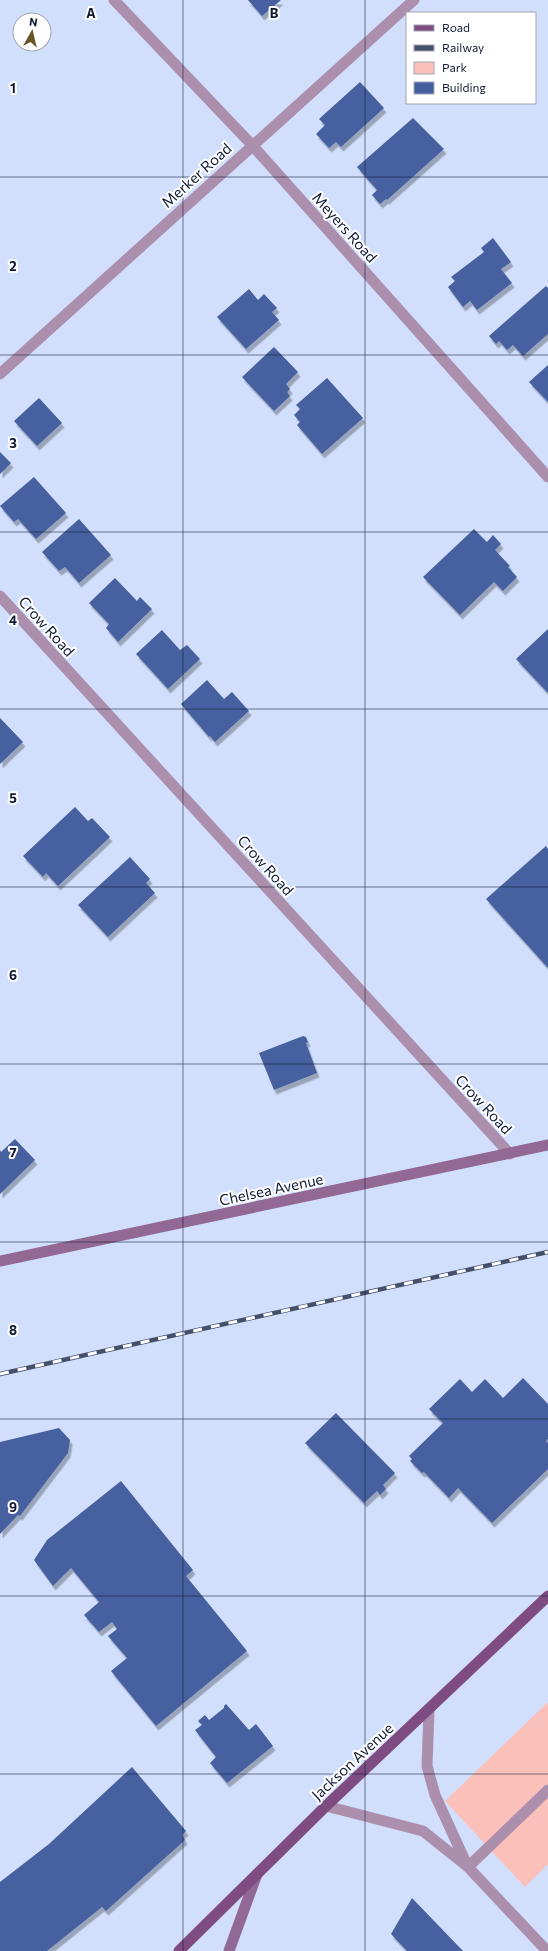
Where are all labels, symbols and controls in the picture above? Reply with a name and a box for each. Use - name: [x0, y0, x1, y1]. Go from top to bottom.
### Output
- text: A: [86, 5, 96, 21]
- text: B: [270, 5, 279, 21]
- north arrow: [12, 12, 52, 52]
- legend: [406, 12, 536, 104]
- text: N: [28, 15, 38, 29]
- text: Road: [442, 20, 470, 34]
- text: Railway: [442, 40, 484, 54]
- text: Park: [442, 60, 468, 74]
- text: 1: [10, 80, 16, 96]
- text: Building: [442, 80, 486, 94]
- street label: Merker Road: [157, 139, 235, 211]
- street label: Meyers Road: [309, 188, 381, 266]
- text: 2: [9, 258, 17, 274]
- text: 3: [9, 435, 17, 451]
- street label: Crow Road: [15, 592, 79, 660]
- text: 4: [9, 612, 17, 628]
- text: 5: [9, 790, 17, 806]
- street label: Crow Road: [234, 831, 298, 899]
- text: 6: [9, 967, 17, 983]
- street label: Crow Road: [452, 1071, 516, 1137]
- text: 7: [9, 1144, 17, 1160]
- street label: Chelsea Avenue: [217, 1169, 325, 1209]
- text: 8: [9, 1322, 17, 1338]
- text: 9: [9, 1499, 17, 1515]
- street label: Jackson Avenue: [307, 1719, 397, 1803]

